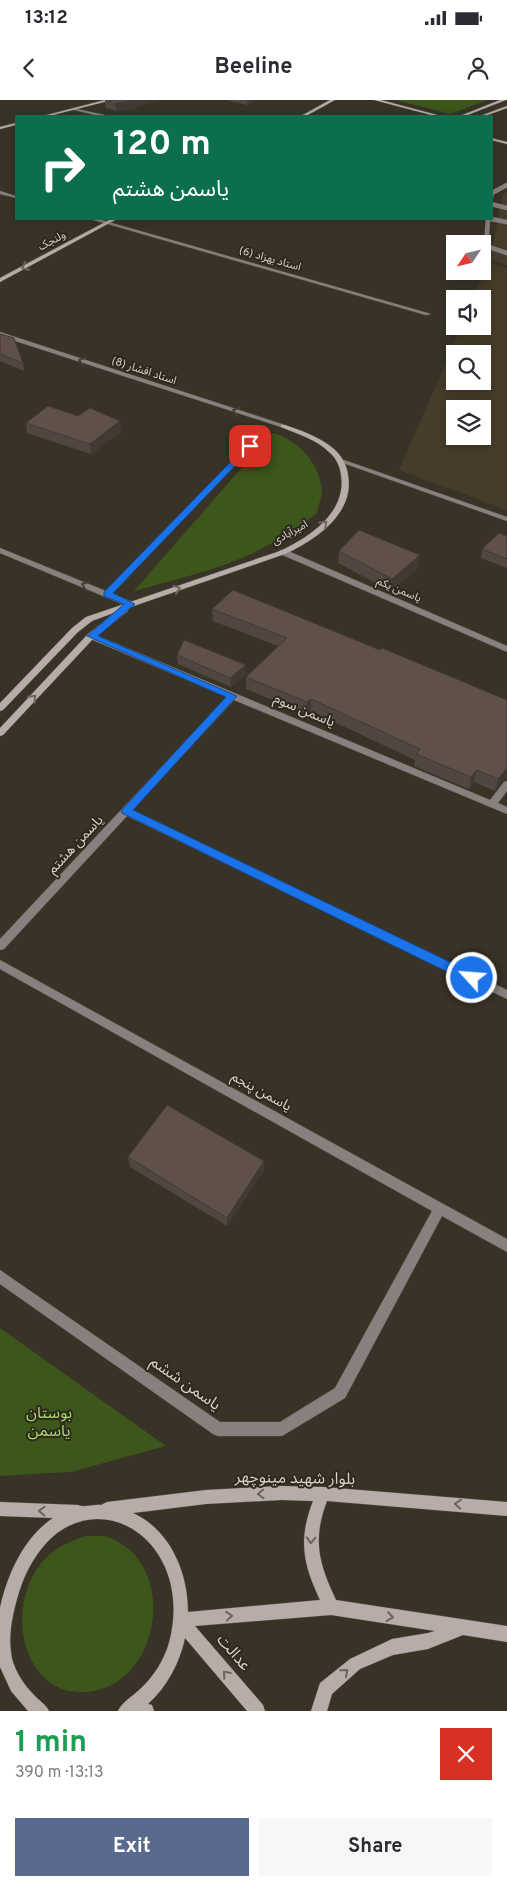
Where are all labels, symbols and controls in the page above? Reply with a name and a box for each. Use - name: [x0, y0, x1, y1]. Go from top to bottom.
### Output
- text: 13:12: [25, 6, 68, 30]
- icon: back: [15, 54, 43, 82]
- text: Beeline: [214, 54, 293, 81]
- icon: person: [464, 54, 492, 82]
- text: 120 m: [113, 123, 211, 167]
- icon: right: [30, 135, 95, 200]
- text: یاسمن هشتم: [113, 177, 229, 204]
- street label: ولنجک: [36, 228, 68, 254]
- north arrow: [446, 235, 491, 280]
- map controls: [446, 235, 491, 445]
- street label: استاد بهزاد (6): [238, 244, 302, 274]
- one-way arrow: [21, 261, 30, 271]
- button: sound: [446, 290, 491, 335]
- button: search: [446, 345, 491, 390]
- street label: استاد افشار (8): [110, 354, 178, 388]
- one-way arrow: [78, 356, 86, 366]
- button: layers: [446, 400, 491, 445]
- one-way arrow: [233, 407, 241, 417]
- pin: [229, 425, 271, 467]
- icon: arrive: [236, 432, 264, 460]
- street label: امیرآبادی: [270, 517, 310, 549]
- one-way arrow: [319, 521, 328, 530]
- street label: یاسمن یکم: [374, 574, 423, 607]
- one-way arrow: [81, 581, 90, 591]
- one-way arrow: [172, 585, 180, 595]
- street label: یاسمن سوم: [270, 690, 337, 732]
- one-way arrow: [27, 694, 36, 703]
- street label: یاسمن هشتم: [45, 812, 108, 878]
- position arrow: [445, 951, 497, 1003]
- street label: یاسمن پنجم: [227, 1068, 294, 1116]
- street label: یاسمن ششم: [145, 1352, 224, 1416]
- park label: بوستان یاسمن: [26, 1404, 72, 1442]
- street label: بلوار شهید مینوچهر: [234, 1468, 355, 1490]
- one-way arrow: [257, 1488, 265, 1499]
- one-way arrow: [454, 1499, 462, 1510]
- one-way arrow: [37, 1505, 45, 1516]
- one-way arrow: [306, 1536, 316, 1544]
- one-way arrow: [225, 1611, 233, 1622]
- one-way arrow: [386, 1611, 395, 1621]
- street label: عدالت: [212, 1631, 254, 1675]
- one-way arrow: [340, 1669, 349, 1678]
- one-way arrow: [223, 1670, 232, 1679]
- text: 1 min: [15, 1725, 87, 1762]
- button: close: [440, 1728, 492, 1780]
- text: 390 m · 13:13: [15, 1763, 104, 1783]
- button: Exit: [15, 1818, 249, 1876]
- button: Share: [259, 1818, 492, 1876]

